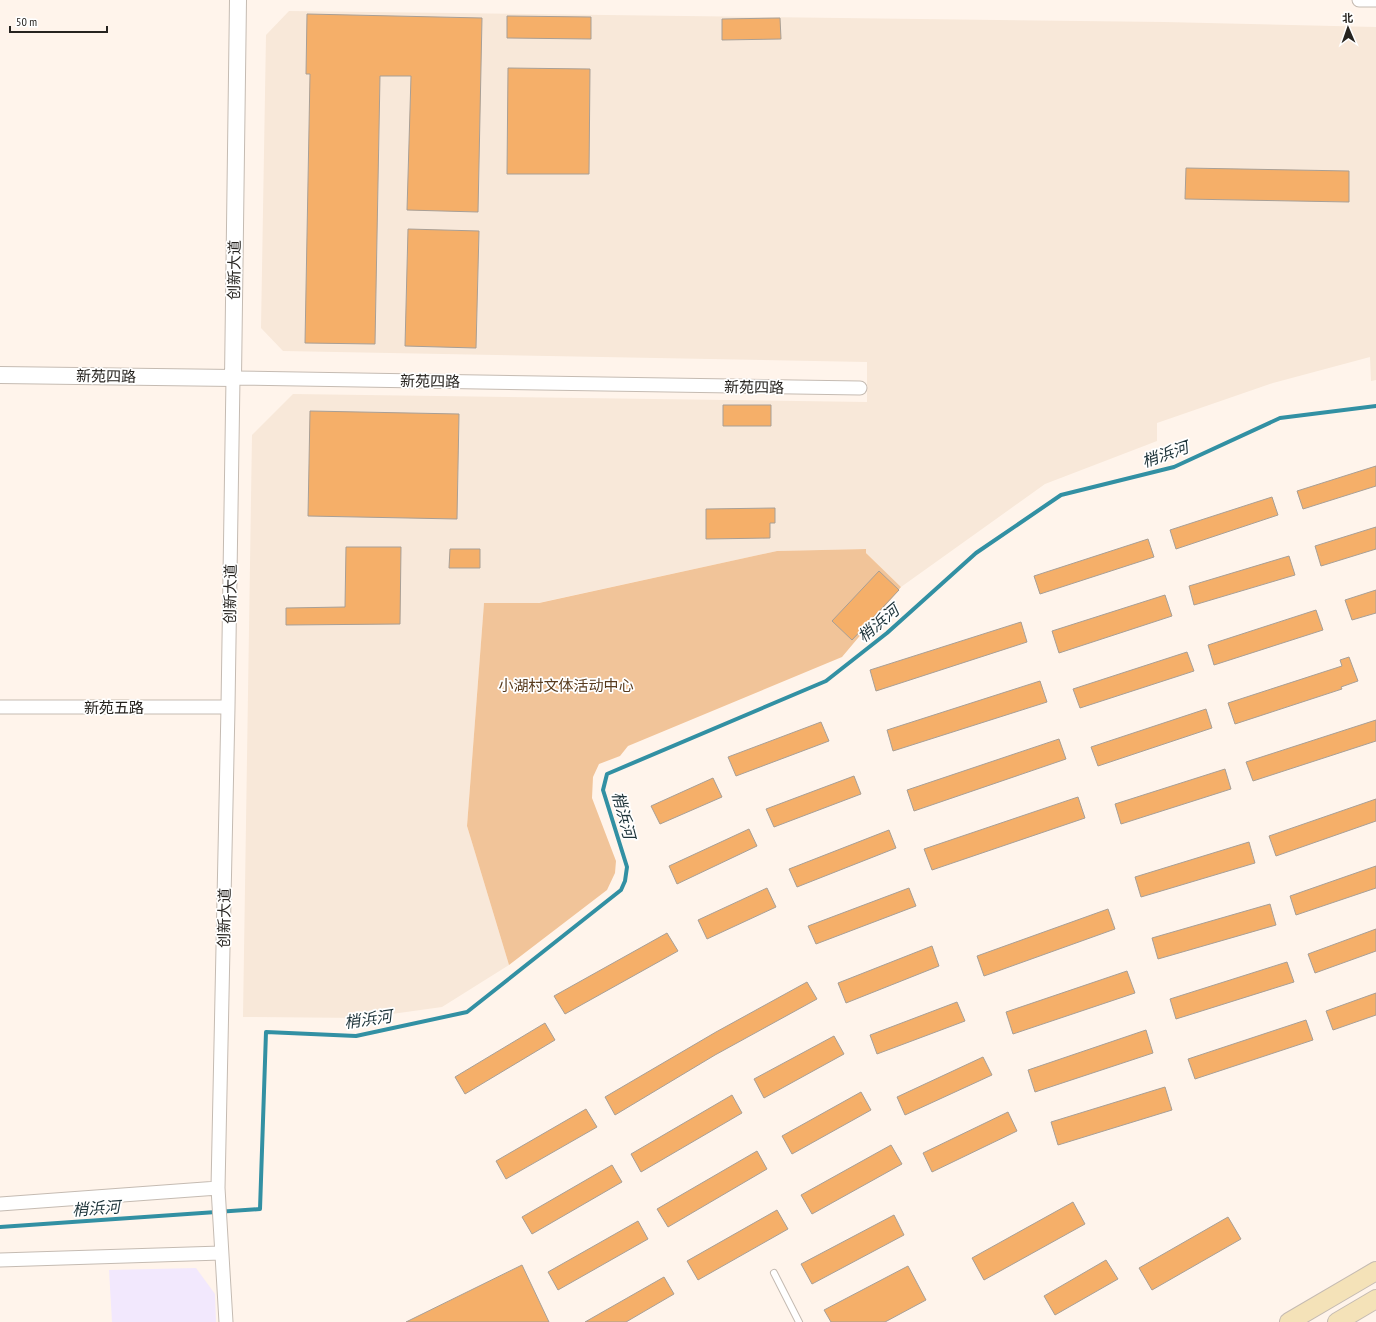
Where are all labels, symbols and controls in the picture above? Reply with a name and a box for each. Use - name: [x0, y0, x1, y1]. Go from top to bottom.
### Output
- scale bar: [10, 8, 107, 34]
- north arrow: [1328, 8, 1368, 48]
- text: 北: [1342, 11, 1353, 25]
- text: 50 m: [16, 14, 37, 29]
- street label: 创新大道: [224, 240, 244, 300]
- street label: 新苑四路: [76, 366, 136, 386]
- street label: 新苑四路: [400, 371, 460, 391]
- street label: 新苑四路: [724, 377, 784, 397]
- water label: 梢浜河: [1139, 436, 1194, 471]
- street label: 创新大道: [220, 564, 240, 624]
- water label: 梢浜河: [853, 598, 905, 646]
- park label: 小湖村文体活动中心: [498, 676, 634, 695]
- street label: 新苑五路: [84, 698, 144, 717]
- water label: 梢浜河: [608, 789, 641, 844]
- street label: 创新大道: [214, 888, 234, 948]
- water label: 梢浜河: [343, 1005, 396, 1032]
- water label: 梢浜河: [71, 1196, 124, 1220]

